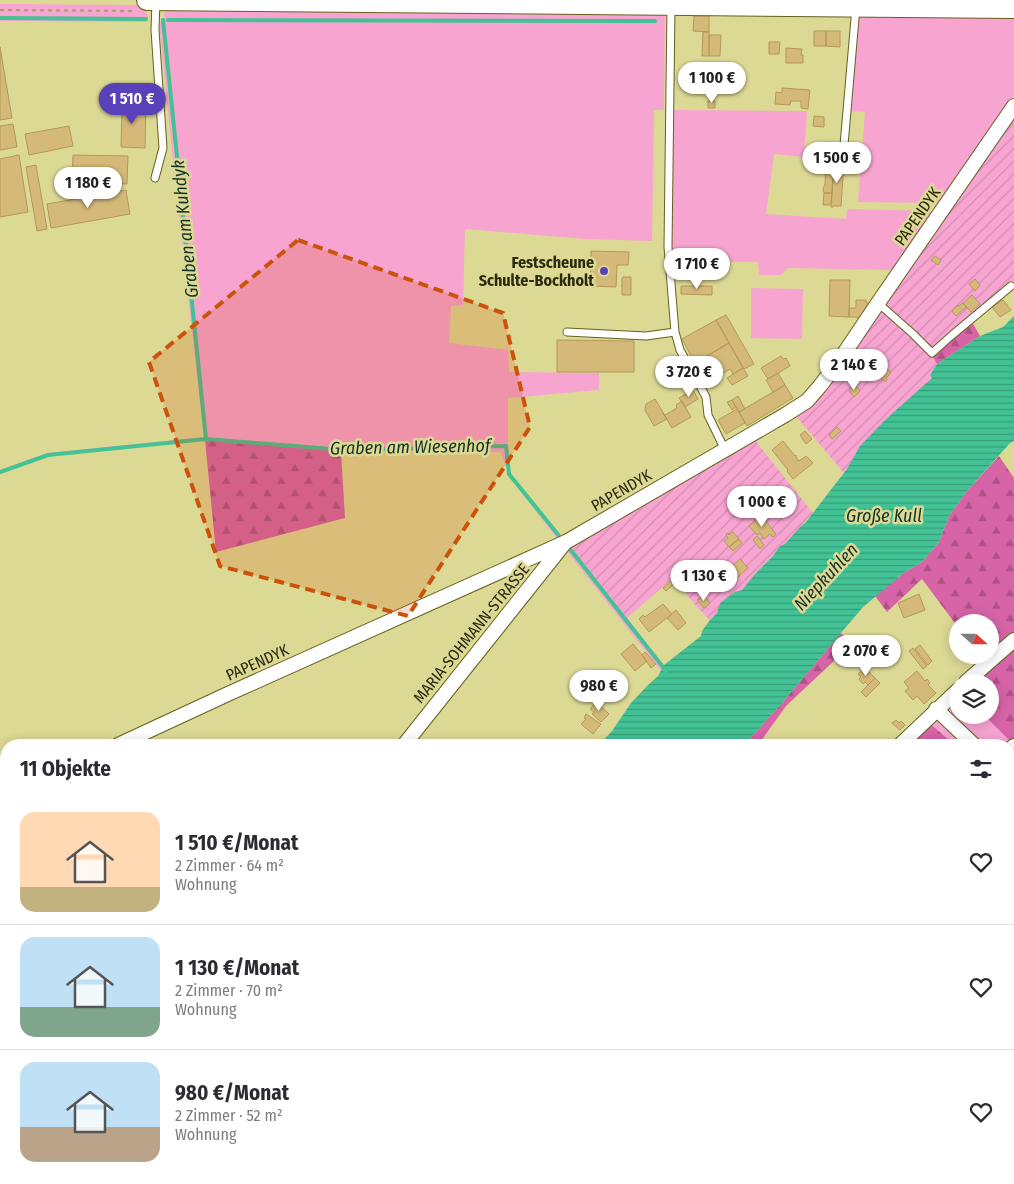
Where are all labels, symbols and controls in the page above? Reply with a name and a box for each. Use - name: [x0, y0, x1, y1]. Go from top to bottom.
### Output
- pin: 1 100 €: [666, 62, 758, 104]
- text: 1 100 €: [689, 68, 735, 87]
- pin: 1 510 €: [86, 82, 178, 125]
- text: 1 510 €: [110, 89, 154, 108]
- pin: 1 500 €: [791, 142, 883, 184]
- text: 1 500 €: [813, 148, 861, 167]
- water label: Graben am Kuhdyk: [167, 159, 203, 299]
- pin: 1 180 €: [42, 166, 134, 209]
- text: 1 180 €: [65, 173, 111, 192]
- street label: PAPENDYK: [891, 183, 945, 249]
- pin: 1 710 €: [651, 248, 743, 290]
- place label: Festscheune Schulte-Bockholt: [479, 253, 594, 290]
- text: 1 710 €: [675, 254, 719, 273]
- marker: Festscheune Schulte-Bockholt: [598, 265, 610, 277]
- pin: 2 140 €: [808, 348, 900, 391]
- text: 2 140 €: [831, 355, 877, 374]
- pin: 3 720 €: [643, 356, 735, 398]
- text: 3 720 €: [666, 362, 712, 381]
- water label: Graben am Wiesenhof: [330, 435, 493, 459]
- street label: PAPENDYK: [588, 465, 655, 515]
- pin: 1 000 €: [716, 486, 808, 528]
- text: 1 000 €: [738, 492, 786, 511]
- water label: Große Kull: [846, 505, 922, 527]
- water label: Niepkuhlen: [789, 539, 863, 615]
- street label: MARIA-SOHMANN-STRASSE: [409, 560, 533, 707]
- pin: 1 130 €: [658, 560, 750, 602]
- text: 1 130 €: [681, 566, 727, 585]
- north arrow: [949, 614, 999, 664]
- map controls: [949, 614, 999, 724]
- pin: 2 070 €: [820, 634, 912, 677]
- street label: PAPENDYK: [223, 640, 292, 685]
- text: 2 070 €: [843, 641, 889, 660]
- pin: 980 €: [564, 670, 634, 712]
- button: layers: [949, 674, 999, 724]
- text: 980 €: [580, 676, 618, 695]
- icon: filters: [967, 755, 995, 783]
- text: 11 Objekte: [20, 756, 111, 782]
- text: 1 510 €/Monat: [175, 830, 298, 856]
- icon: home: [60, 832, 120, 892]
- icon: heart: [967, 848, 995, 876]
- text: 2 Zimmer · 64 m²: [175, 856, 284, 875]
- text: Wohnung: [175, 875, 236, 894]
- text: 1 130 €/Monat: [175, 955, 299, 981]
- icon: home: [60, 957, 120, 1017]
- icon: heart: [967, 973, 995, 1001]
- text: 2 Zimmer · 70 m²: [175, 981, 283, 1000]
- text: Wohnung: [175, 1000, 236, 1019]
- text: 980 €/Monat: [175, 1080, 289, 1106]
- icon: home: [60, 1082, 120, 1142]
- icon: heart: [967, 1098, 995, 1126]
- text: 2 Zimmer · 52 m²: [175, 1106, 282, 1125]
- text: Wohnung: [175, 1125, 236, 1144]

